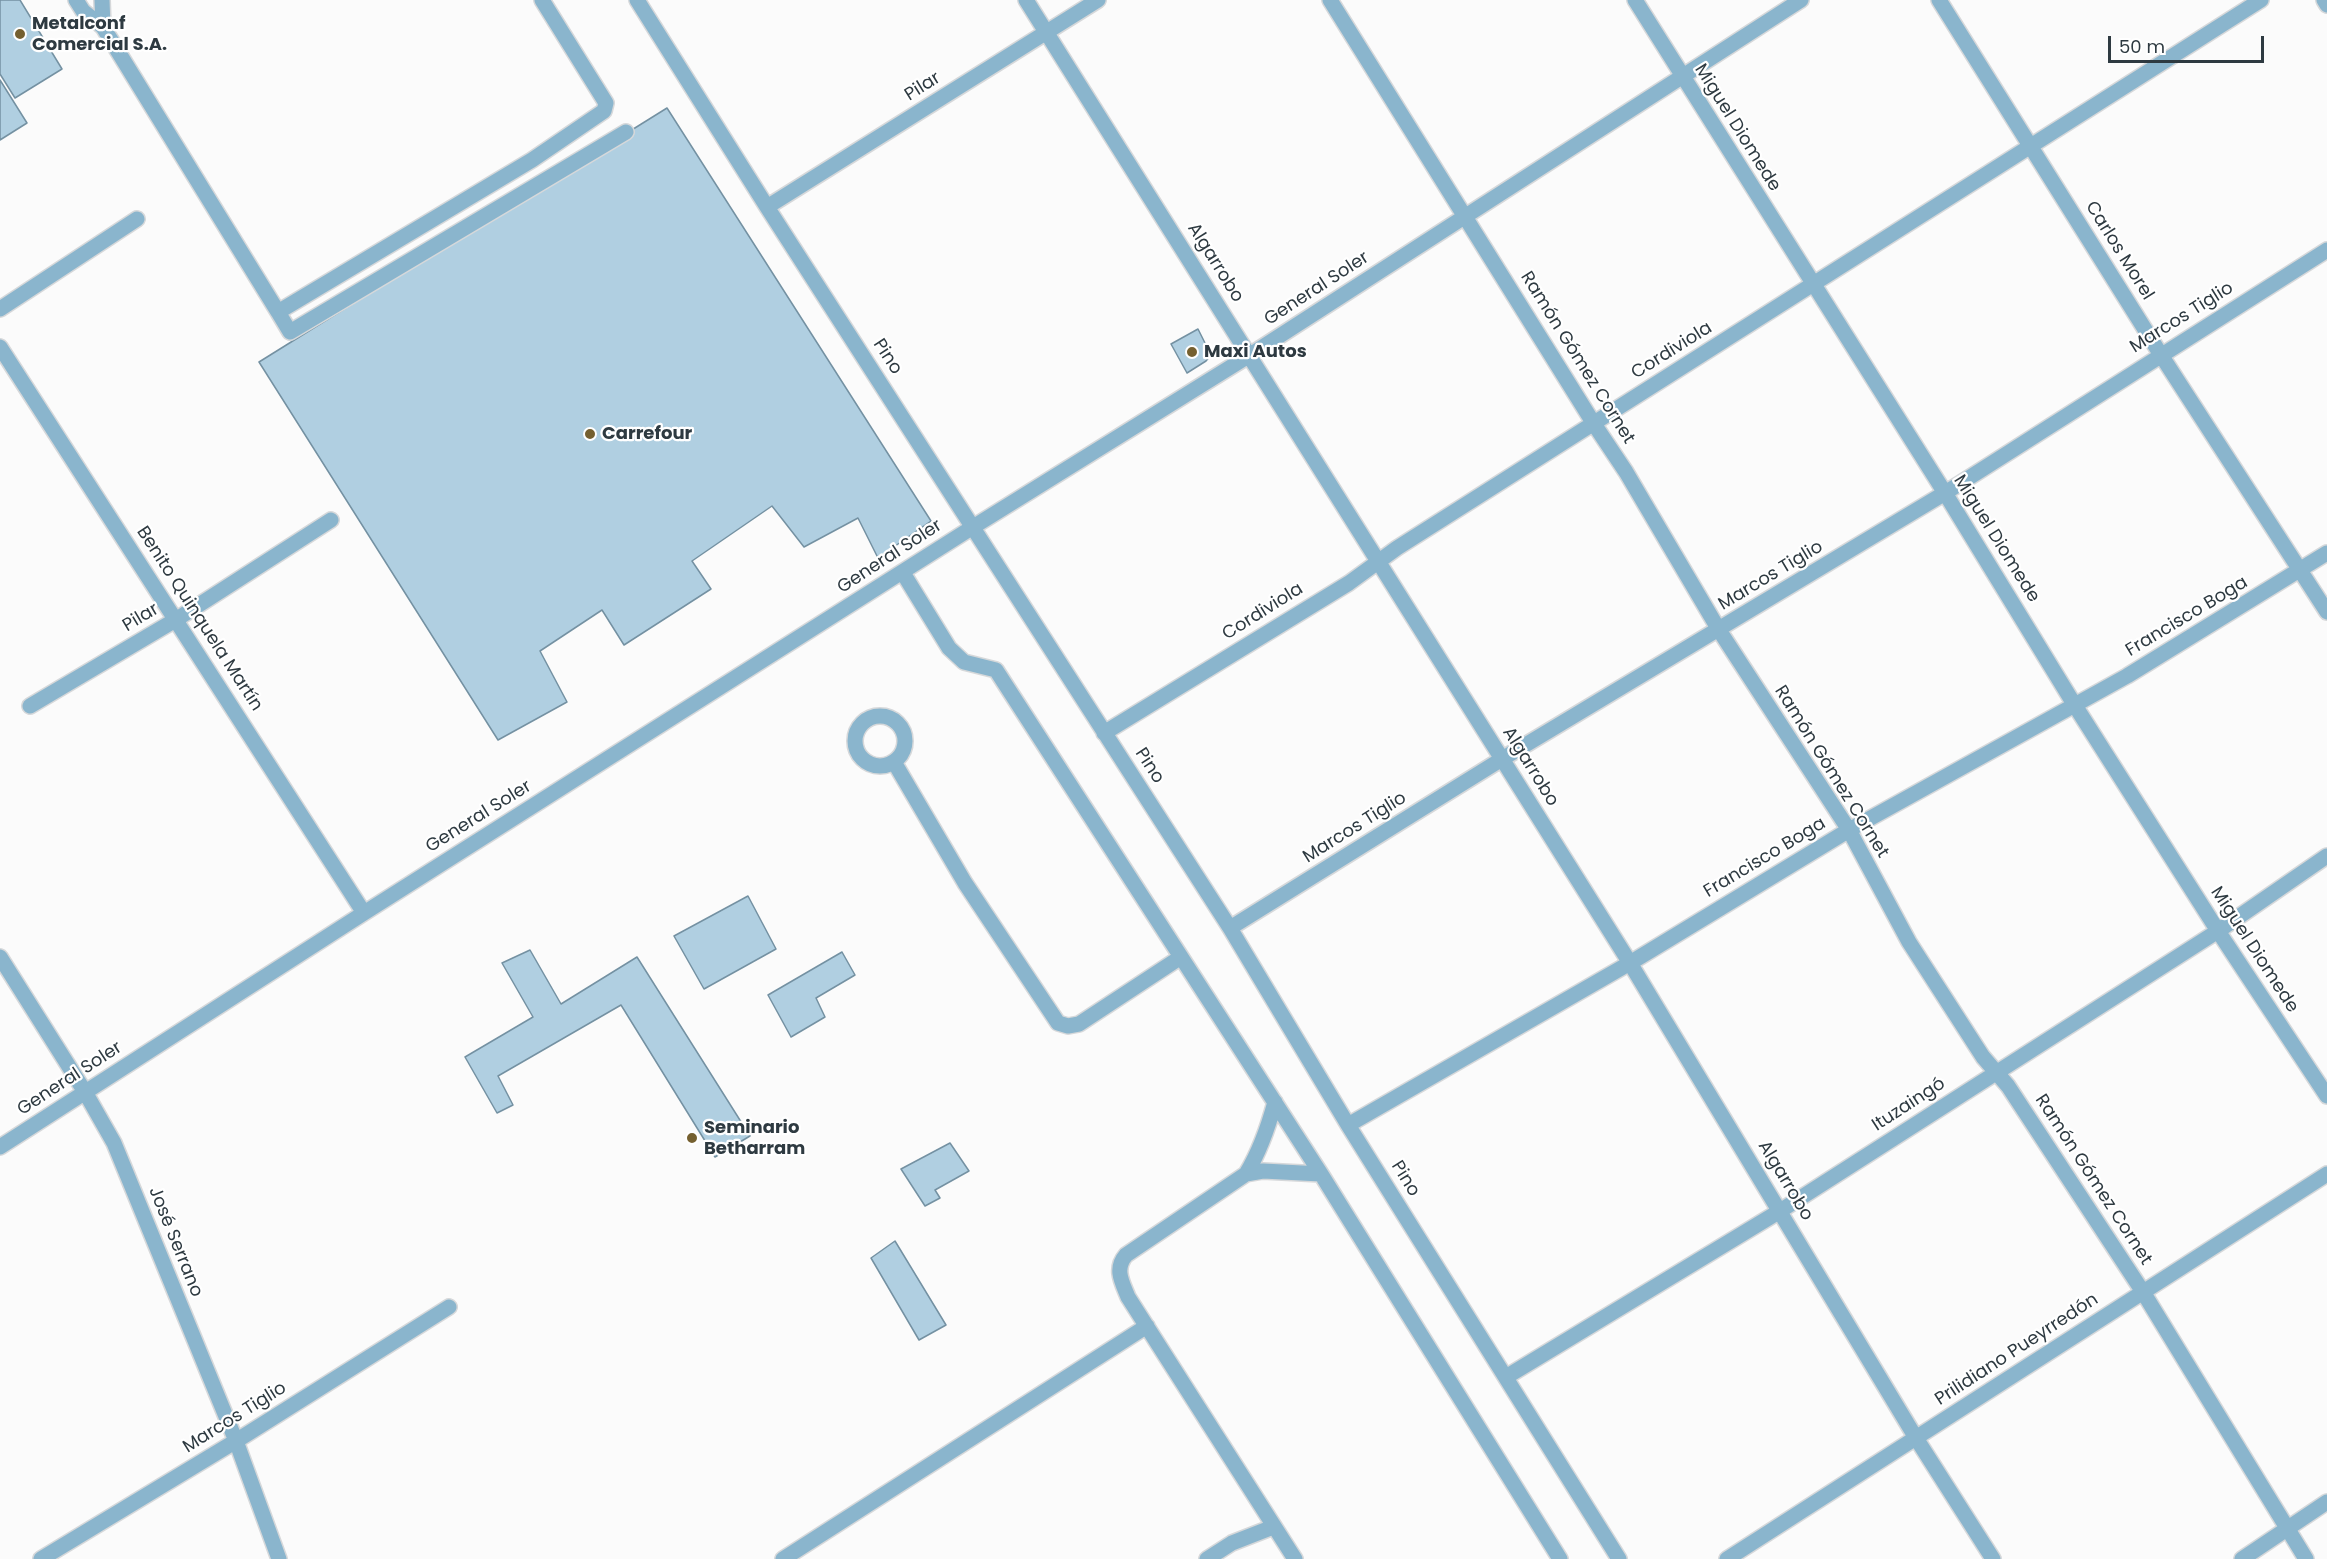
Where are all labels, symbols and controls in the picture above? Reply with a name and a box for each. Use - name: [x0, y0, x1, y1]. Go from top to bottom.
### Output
- place label: Metalconf Comercial S.A.: [32, 13, 167, 56]
- scale bar: [2111, 24, 2267, 62]
- marker: Metalconf Comercial S.A.: [13, 27, 27, 41]
- text: 50 m: [2119, 34, 2165, 59]
- street label: Miguel Diomede: [1689, 60, 1785, 196]
- street label: Pilar: [901, 68, 945, 106]
- street label: Carlos Morel: [2080, 198, 2158, 304]
- street label: Algarrobo: [1182, 219, 1248, 307]
- street label: General Soler: [1261, 247, 1373, 331]
- street label: Ramón Gómez Cornet: [1515, 268, 1639, 448]
- street label: Marcos Tiglio: [2126, 278, 2238, 358]
- street label: Cordiviola: [1628, 318, 1716, 384]
- street label: Pino: [868, 335, 906, 379]
- place label: Maxi Autos: [1204, 341, 1307, 363]
- marker: Maxi Autos: [1185, 345, 1199, 359]
- place label: Carrefour: [602, 423, 692, 445]
- marker: Carrefour: [583, 427, 597, 441]
- street label: Miguel Diomede: [1948, 471, 2044, 607]
- street label: General Soler: [834, 515, 946, 599]
- street label: Benito Quinquela Martín: [131, 523, 267, 715]
- street label: Marcos Tiglio: [1715, 536, 1827, 616]
- street label: Francisco Boga: [2122, 572, 2252, 662]
- street label: Cordiviola: [1219, 579, 1307, 645]
- street label: Pilar: [119, 599, 163, 637]
- street label: Ramón Gómez Cornet: [1769, 682, 1893, 862]
- street label: Algarrobo: [1497, 723, 1563, 811]
- street label: Pino: [1130, 744, 1168, 788]
- street label: General Soler: [422, 776, 536, 858]
- street label: Marcos Tiglio: [1299, 788, 1411, 868]
- street label: Francisco Boga: [1700, 813, 1830, 903]
- street label: Miguel Diomede: [2205, 883, 2303, 1017]
- street label: General Soler: [14, 1037, 126, 1121]
- street label: Ituzaingó: [1869, 1073, 1949, 1137]
- street label: Ramón Gómez Cornet: [2030, 1091, 2156, 1269]
- place label: Seminario Betharram: [704, 1117, 805, 1160]
- marker: Seminario Betharram: [685, 1131, 699, 1145]
- street label: Algarrobo: [1753, 1137, 1817, 1225]
- street label: Pino: [1386, 1157, 1424, 1201]
- street label: José Serrano: [143, 1184, 207, 1300]
- street label: Prilidiano Pueyrredón: [1931, 1289, 2103, 1411]
- street label: Marcos Tiglio: [179, 1378, 291, 1458]

